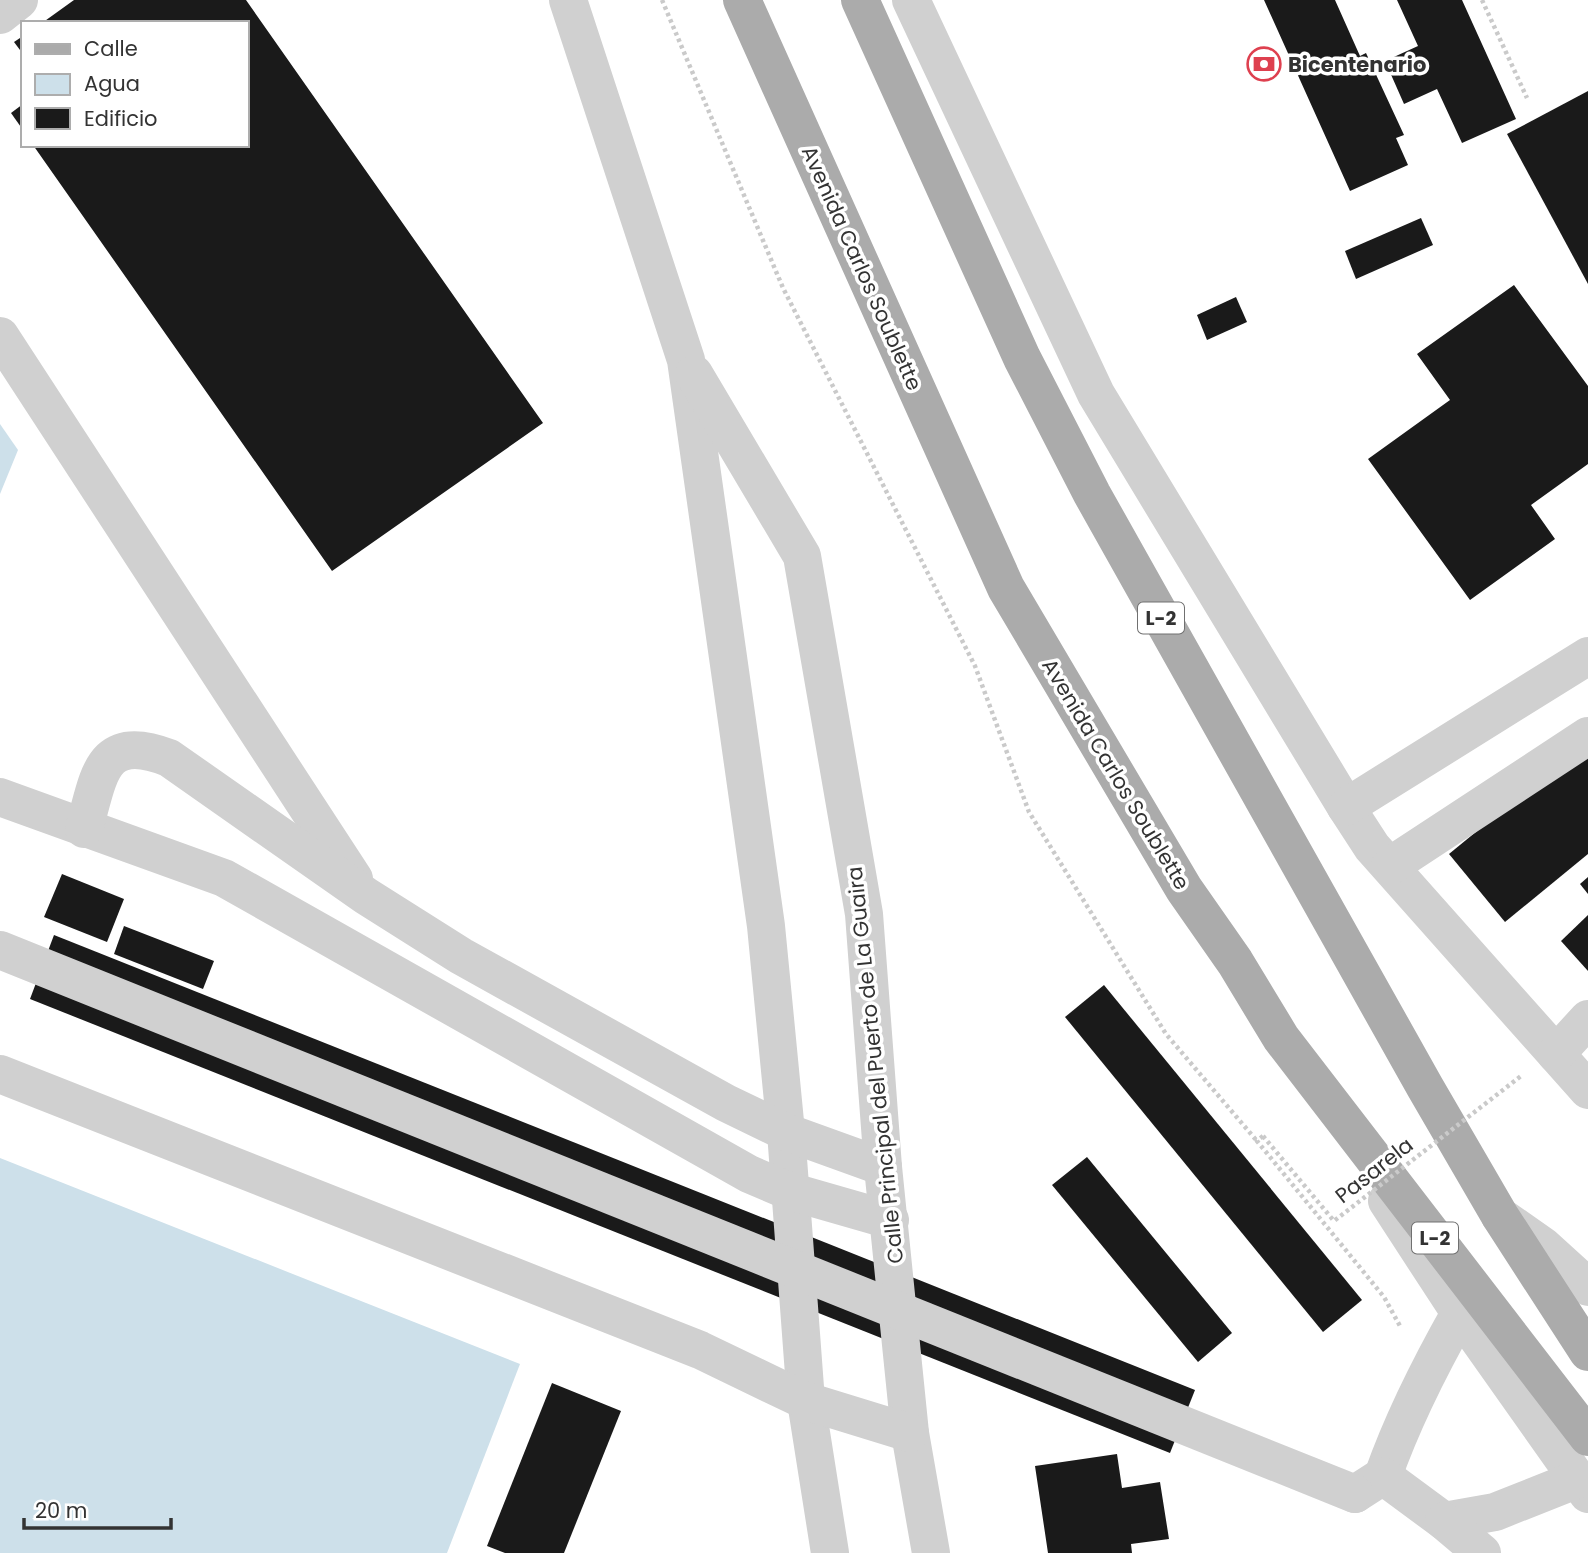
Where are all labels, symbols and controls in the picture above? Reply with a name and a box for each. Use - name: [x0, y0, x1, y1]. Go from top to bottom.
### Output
- legend: [21, 21, 248, 147]
- text: Calle: [84, 34, 138, 63]
- bank icon: Bicentenario: [1245, 45, 1283, 83]
- place label: Bicentenario: [1288, 50, 1426, 79]
- text: Agua: [84, 69, 140, 98]
- text: Edificio: [84, 104, 158, 133]
- street label: Avenida Carlos Soublette: [795, 141, 929, 395]
- road number: L-2: [1138, 603, 1184, 634]
- street label: Avenida Carlos Soublette: [1035, 653, 1197, 895]
- street label: Calle Principal del Puerto de La Guaira: [840, 865, 910, 1265]
- street label: Pasarela: [1329, 1130, 1419, 1210]
- road number: L-2: [1412, 1222, 1458, 1254]
- scale bar: [24, 1486, 172, 1530]
- text: 20 m: [35, 1496, 88, 1525]

